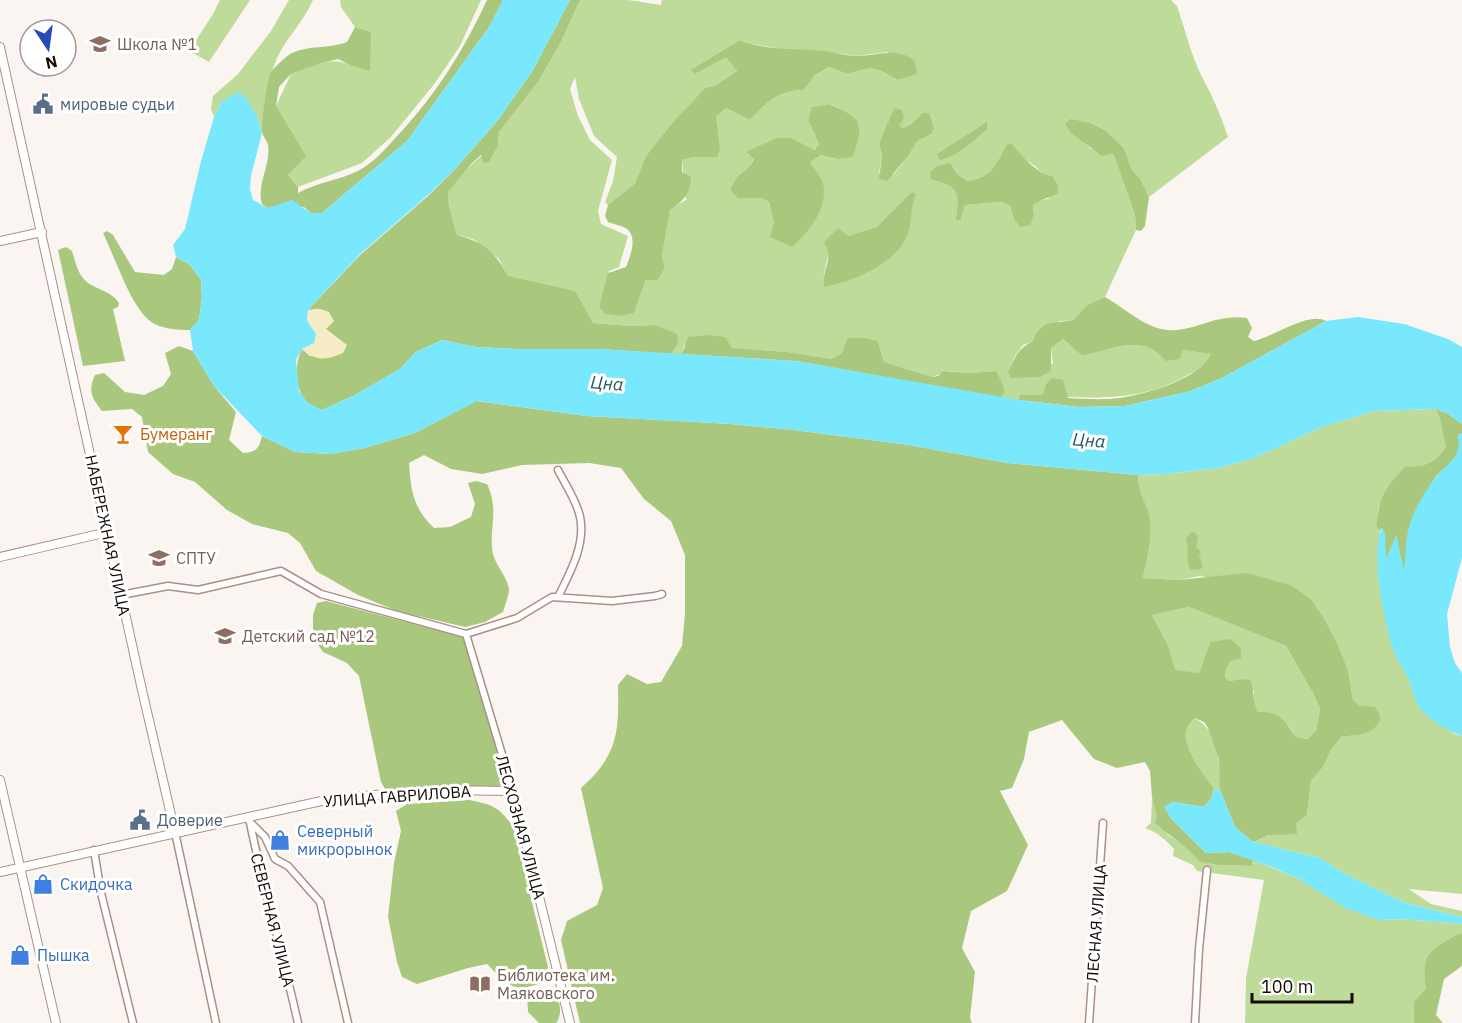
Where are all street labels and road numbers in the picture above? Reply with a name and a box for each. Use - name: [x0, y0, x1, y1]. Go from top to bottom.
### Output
- street label: НАБЕРЕЖНАЯ УЛИЦА: [81, 453, 135, 617]
- street label: ЛЕСХОЗНАЯ УЛИЦА: [492, 753, 550, 901]
- street label: УЛИЦА ГАВРИЛОВА: [323, 781, 471, 811]
- street label: СЕВЕРНАЯ УЛИЦА: [247, 851, 299, 989]
- street label: ЛЕСНАЯ УЛИЦА: [1082, 863, 1110, 983]

